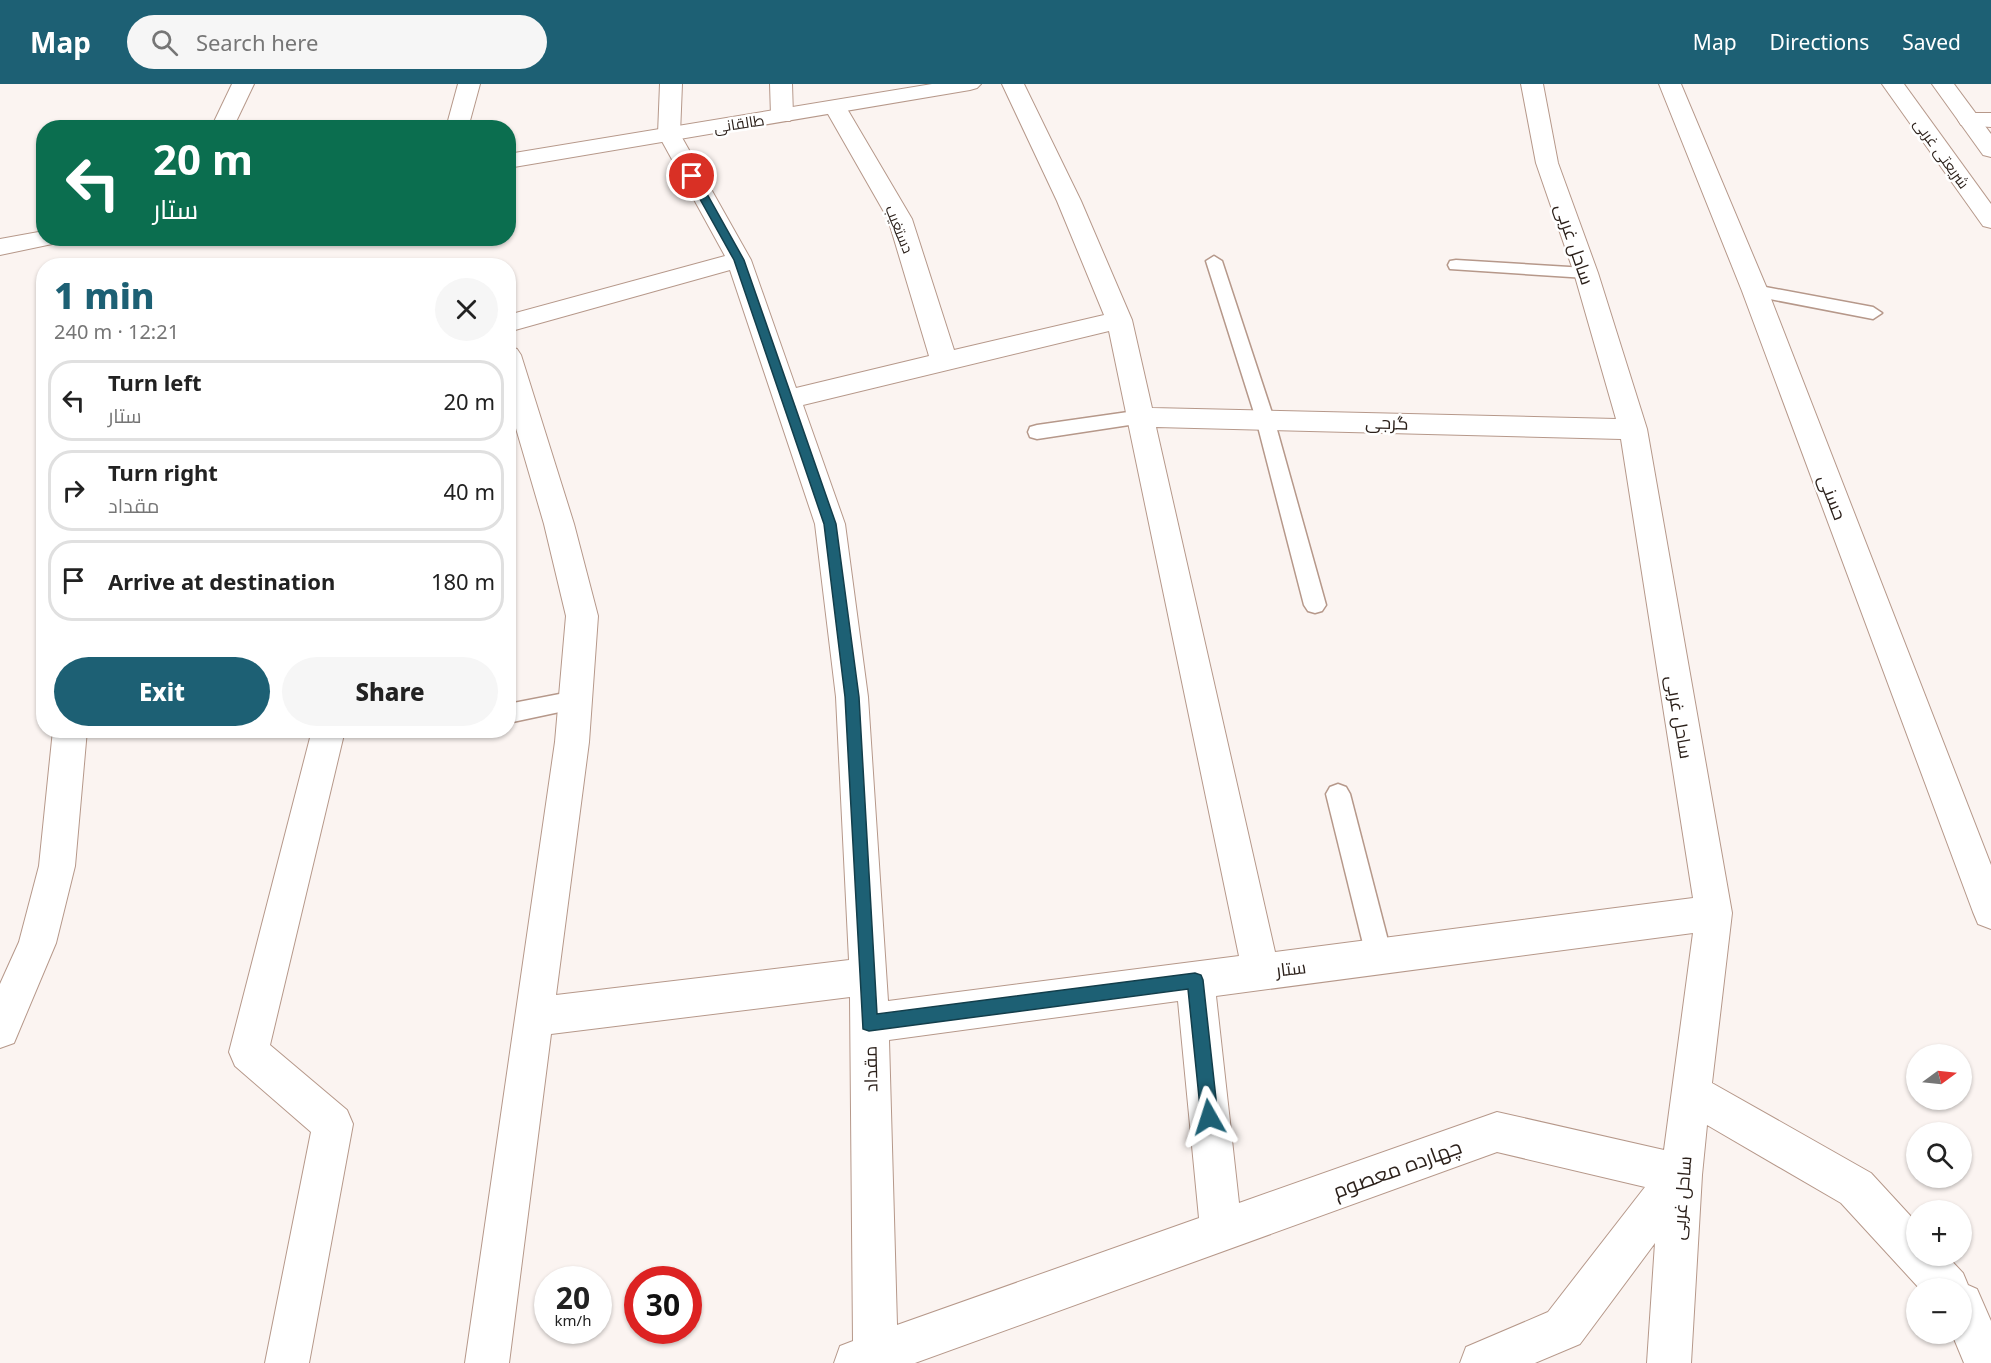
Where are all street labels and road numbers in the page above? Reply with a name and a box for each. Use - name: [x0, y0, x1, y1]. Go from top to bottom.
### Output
- street label: طالقانی: [712, 109, 766, 138]
- street label: شریعتی غربی: [1909, 114, 1974, 193]
- street label: ساحل غربی: [1550, 200, 1600, 288]
- street label: دستغیب: [881, 202, 919, 256]
- street label: گرجی: [1365, 409, 1409, 435]
- street label: حسنی: [1813, 471, 1853, 523]
- street label: ساحل غربی: [1661, 673, 1699, 761]
- street label: ستار: [1274, 954, 1307, 982]
- street label: مقداد: [858, 1046, 882, 1092]
- street label: چهارده معصوم: [1329, 1132, 1466, 1205]
- street label: ساحل غربی: [1665, 1155, 1697, 1241]

